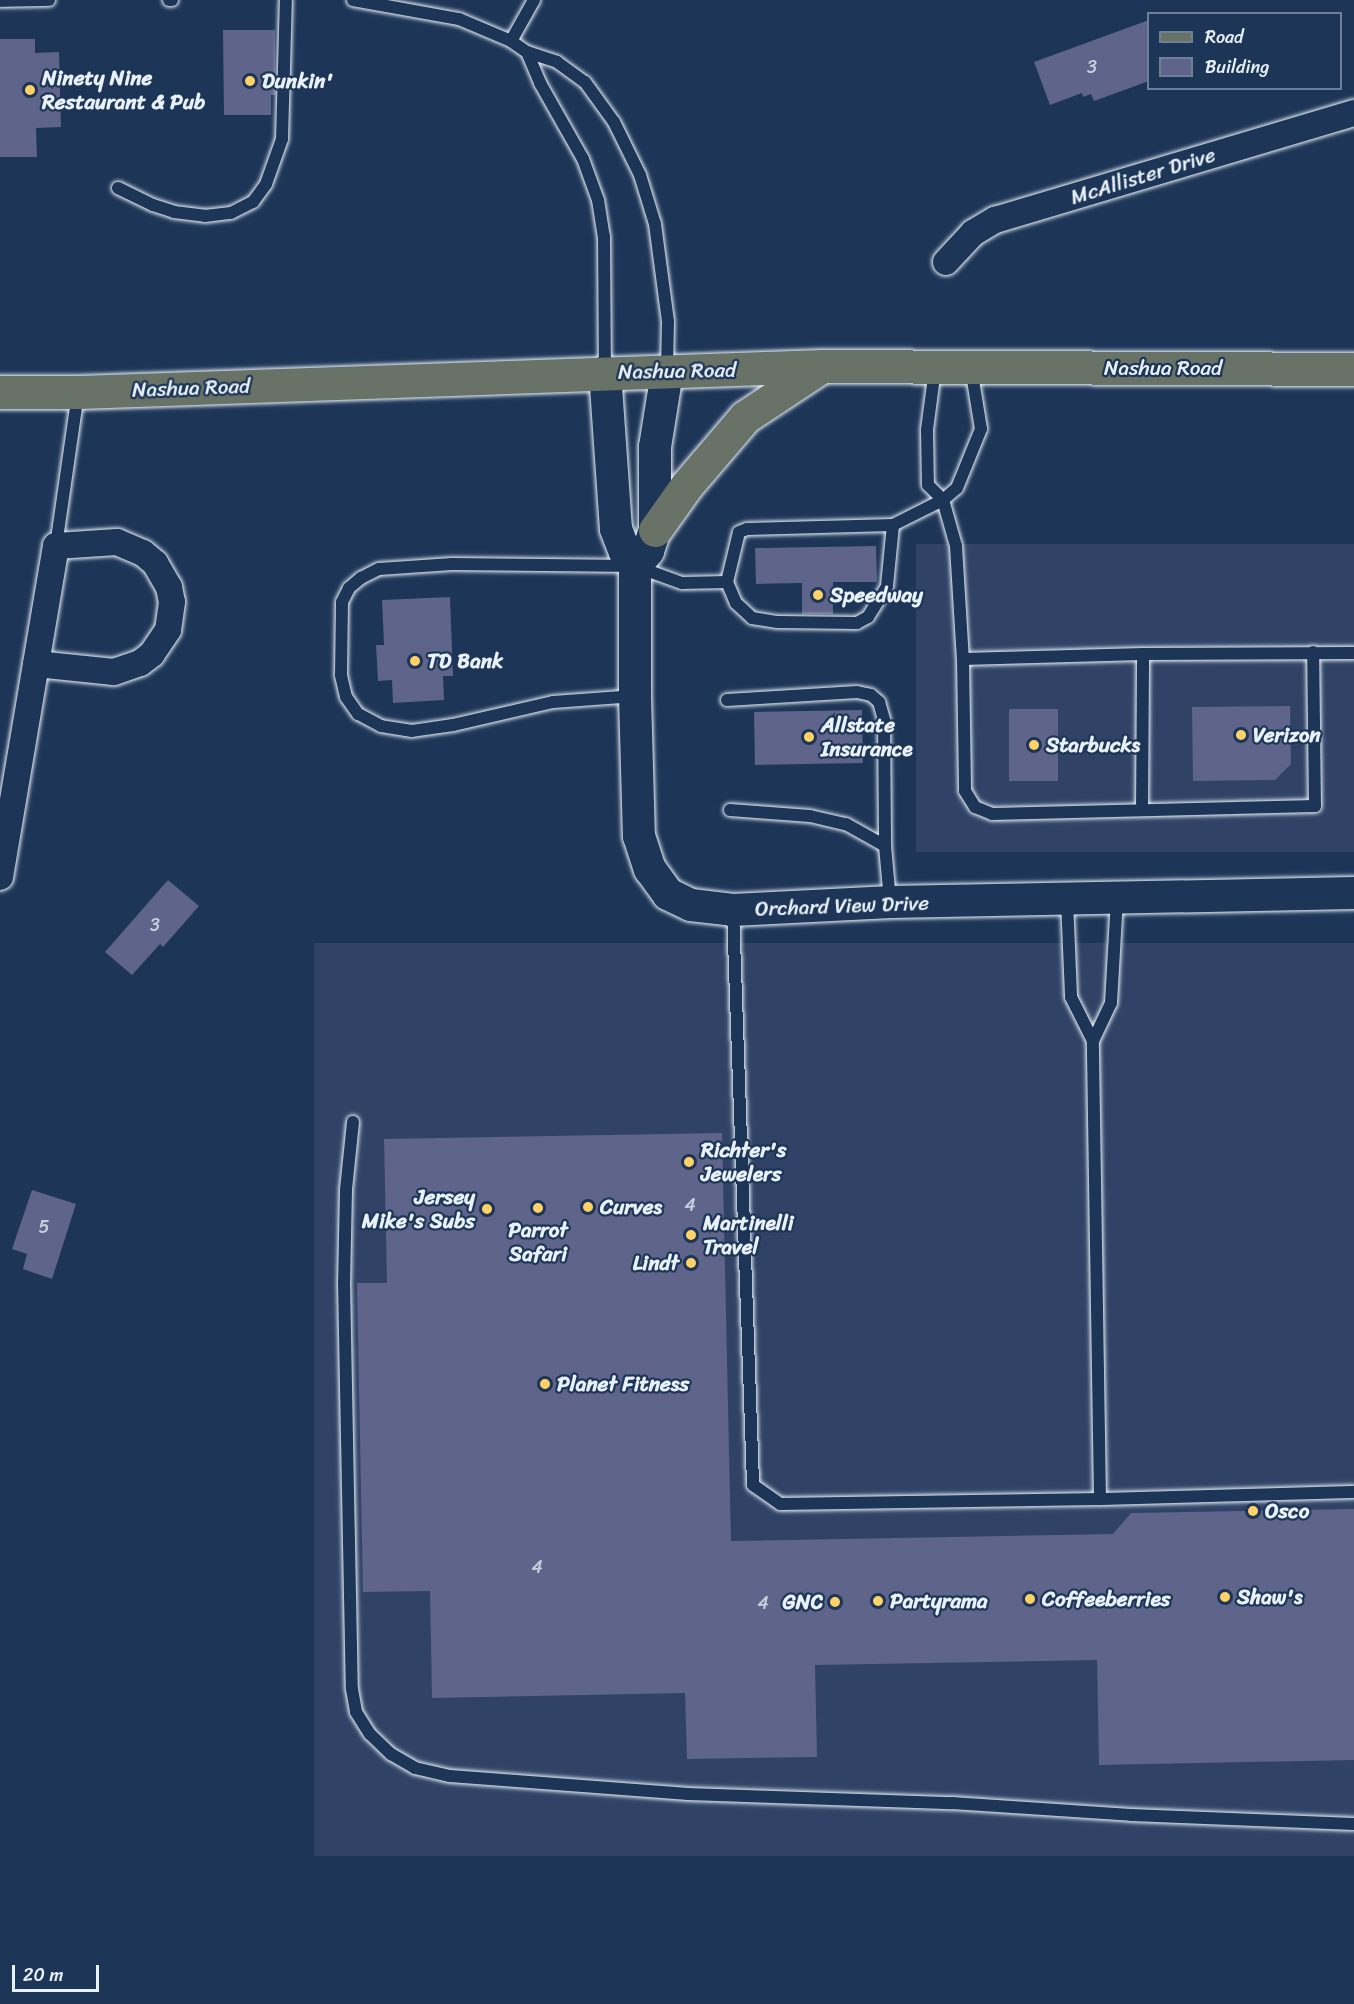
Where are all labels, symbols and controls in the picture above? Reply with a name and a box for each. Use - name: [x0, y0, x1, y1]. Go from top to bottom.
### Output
- legend: [1147, 12, 1342, 90]
- text: Road: [1205, 21, 1244, 53]
- text: Building: [1205, 51, 1269, 83]
- house number: 3: [1087, 56, 1097, 78]
- place label: Ninety Nine Restaurant & Pub: [42, 65, 206, 115]
- place label: Dunkin': [262, 68, 333, 94]
- marker: Dunkin': [243, 74, 257, 88]
- marker: Ninety Nine Restaurant & Pub: [23, 83, 37, 97]
- street label: McAllister Drive: [1067, 142, 1219, 210]
- street label: Nashua Road: [1104, 355, 1222, 381]
- street label: Nashua Road: [618, 357, 736, 385]
- street label: Nashua Road: [132, 373, 250, 403]
- place label: Speedway: [830, 582, 923, 608]
- marker: Speedway: [811, 588, 825, 602]
- place label: TD Bank: [427, 648, 503, 674]
- marker: TD Bank: [408, 654, 422, 668]
- place label: Allstate Insurance: [821, 712, 913, 762]
- place label: Verizon: [1253, 722, 1321, 748]
- marker: Verizon: [1234, 728, 1248, 742]
- marker: Allstate Insurance: [802, 730, 816, 744]
- place label: Starbucks: [1046, 732, 1140, 758]
- marker: Starbucks: [1027, 738, 1041, 752]
- street label: Orchard View Drive: [754, 890, 930, 922]
- house number: 3: [150, 914, 160, 936]
- place label: Richter's Jewelers: [701, 1137, 786, 1187]
- marker: Richter's Jewelers: [682, 1155, 696, 1169]
- place label: Jersey Mike's Subs: [361, 1184, 475, 1234]
- place label: Curves: [600, 1194, 662, 1220]
- house number: 4: [684, 1194, 696, 1216]
- marker: Curves: [581, 1200, 595, 1214]
- marker: Parrot Safari: [531, 1201, 545, 1215]
- marker: Jersey Mike's Subs: [480, 1202, 494, 1216]
- place label: Martinelli Travel: [703, 1210, 794, 1260]
- house number: 5: [39, 1216, 49, 1238]
- place label: Parrot Safari: [508, 1217, 568, 1267]
- marker: Martinelli Travel: [684, 1228, 698, 1242]
- place label: Lindt: [633, 1250, 679, 1276]
- marker: Lindt: [684, 1256, 698, 1270]
- place label: Planet Fitness: [557, 1371, 689, 1397]
- marker: Planet Fitness: [538, 1377, 552, 1391]
- place label: Osco: [1265, 1498, 1309, 1524]
- marker: Osco: [1246, 1504, 1260, 1518]
- house number: 4: [531, 1556, 543, 1578]
- place label: Shaw's: [1237, 1584, 1303, 1610]
- place label: Coffeeberries: [1042, 1586, 1170, 1612]
- place label: Partyrama: [890, 1588, 988, 1614]
- place label: GNC: [783, 1589, 823, 1615]
- marker: Shaw's: [1218, 1590, 1232, 1604]
- house number: 4: [757, 1592, 769, 1614]
- marker: Coffeeberries: [1023, 1592, 1037, 1606]
- marker: Partyrama: [871, 1594, 885, 1608]
- marker: GNC: [828, 1595, 842, 1609]
- scale bar: [15, 1953, 102, 1991]
- text: 20 m: [23, 1959, 63, 1991]

